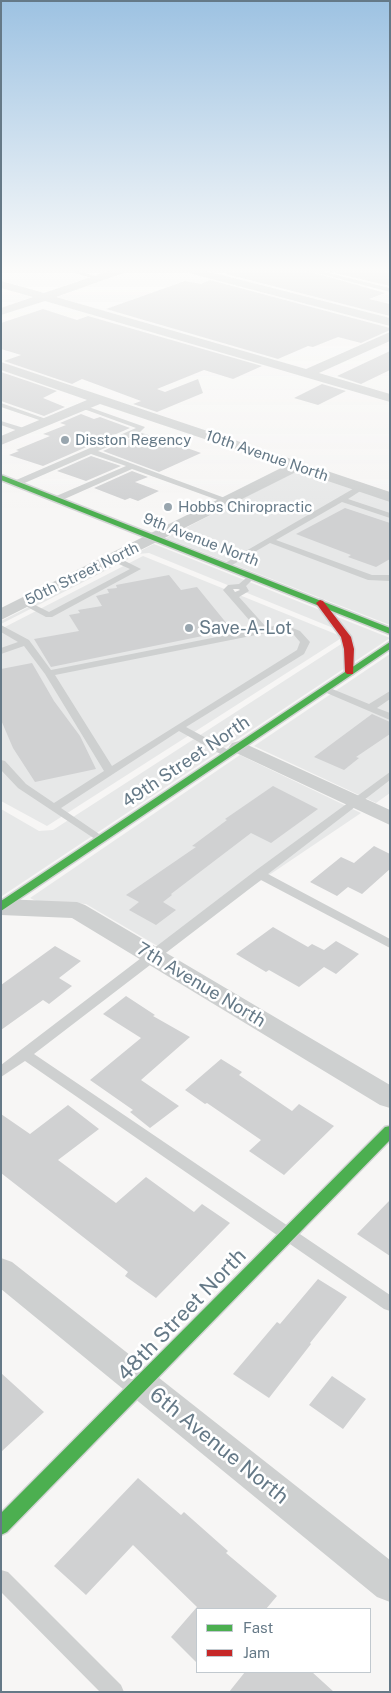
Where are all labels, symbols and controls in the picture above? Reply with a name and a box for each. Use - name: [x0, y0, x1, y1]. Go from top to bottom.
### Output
- street label: 10th Avenue North: [203, 427, 331, 485]
- place label: Disston Regency: [75, 431, 191, 449]
- marker: Disston Regency: [59, 434, 71, 446]
- place label: Hobbs Chiropractic: [178, 498, 312, 516]
- marker: Hobbs Chiropractic: [162, 501, 174, 513]
- street label: 9th Avenue North: [141, 510, 261, 570]
- street label: 50th Street North: [22, 539, 142, 609]
- place label: Save-A-Lot: [199, 617, 292, 639]
- marker: Save-A-Lot: [183, 622, 195, 634]
- street label: 49th Street North: [118, 711, 254, 813]
- street label: 7th Avenue North: [133, 938, 269, 1032]
- street label: 48th Street North: [112, 1244, 252, 1386]
- street label: 6th Avenue North: [144, 1382, 294, 1510]
- legend: [196, 1608, 371, 1673]
- text: Fast: [243, 1619, 273, 1636]
- text: Jam: [243, 1644, 270, 1661]

